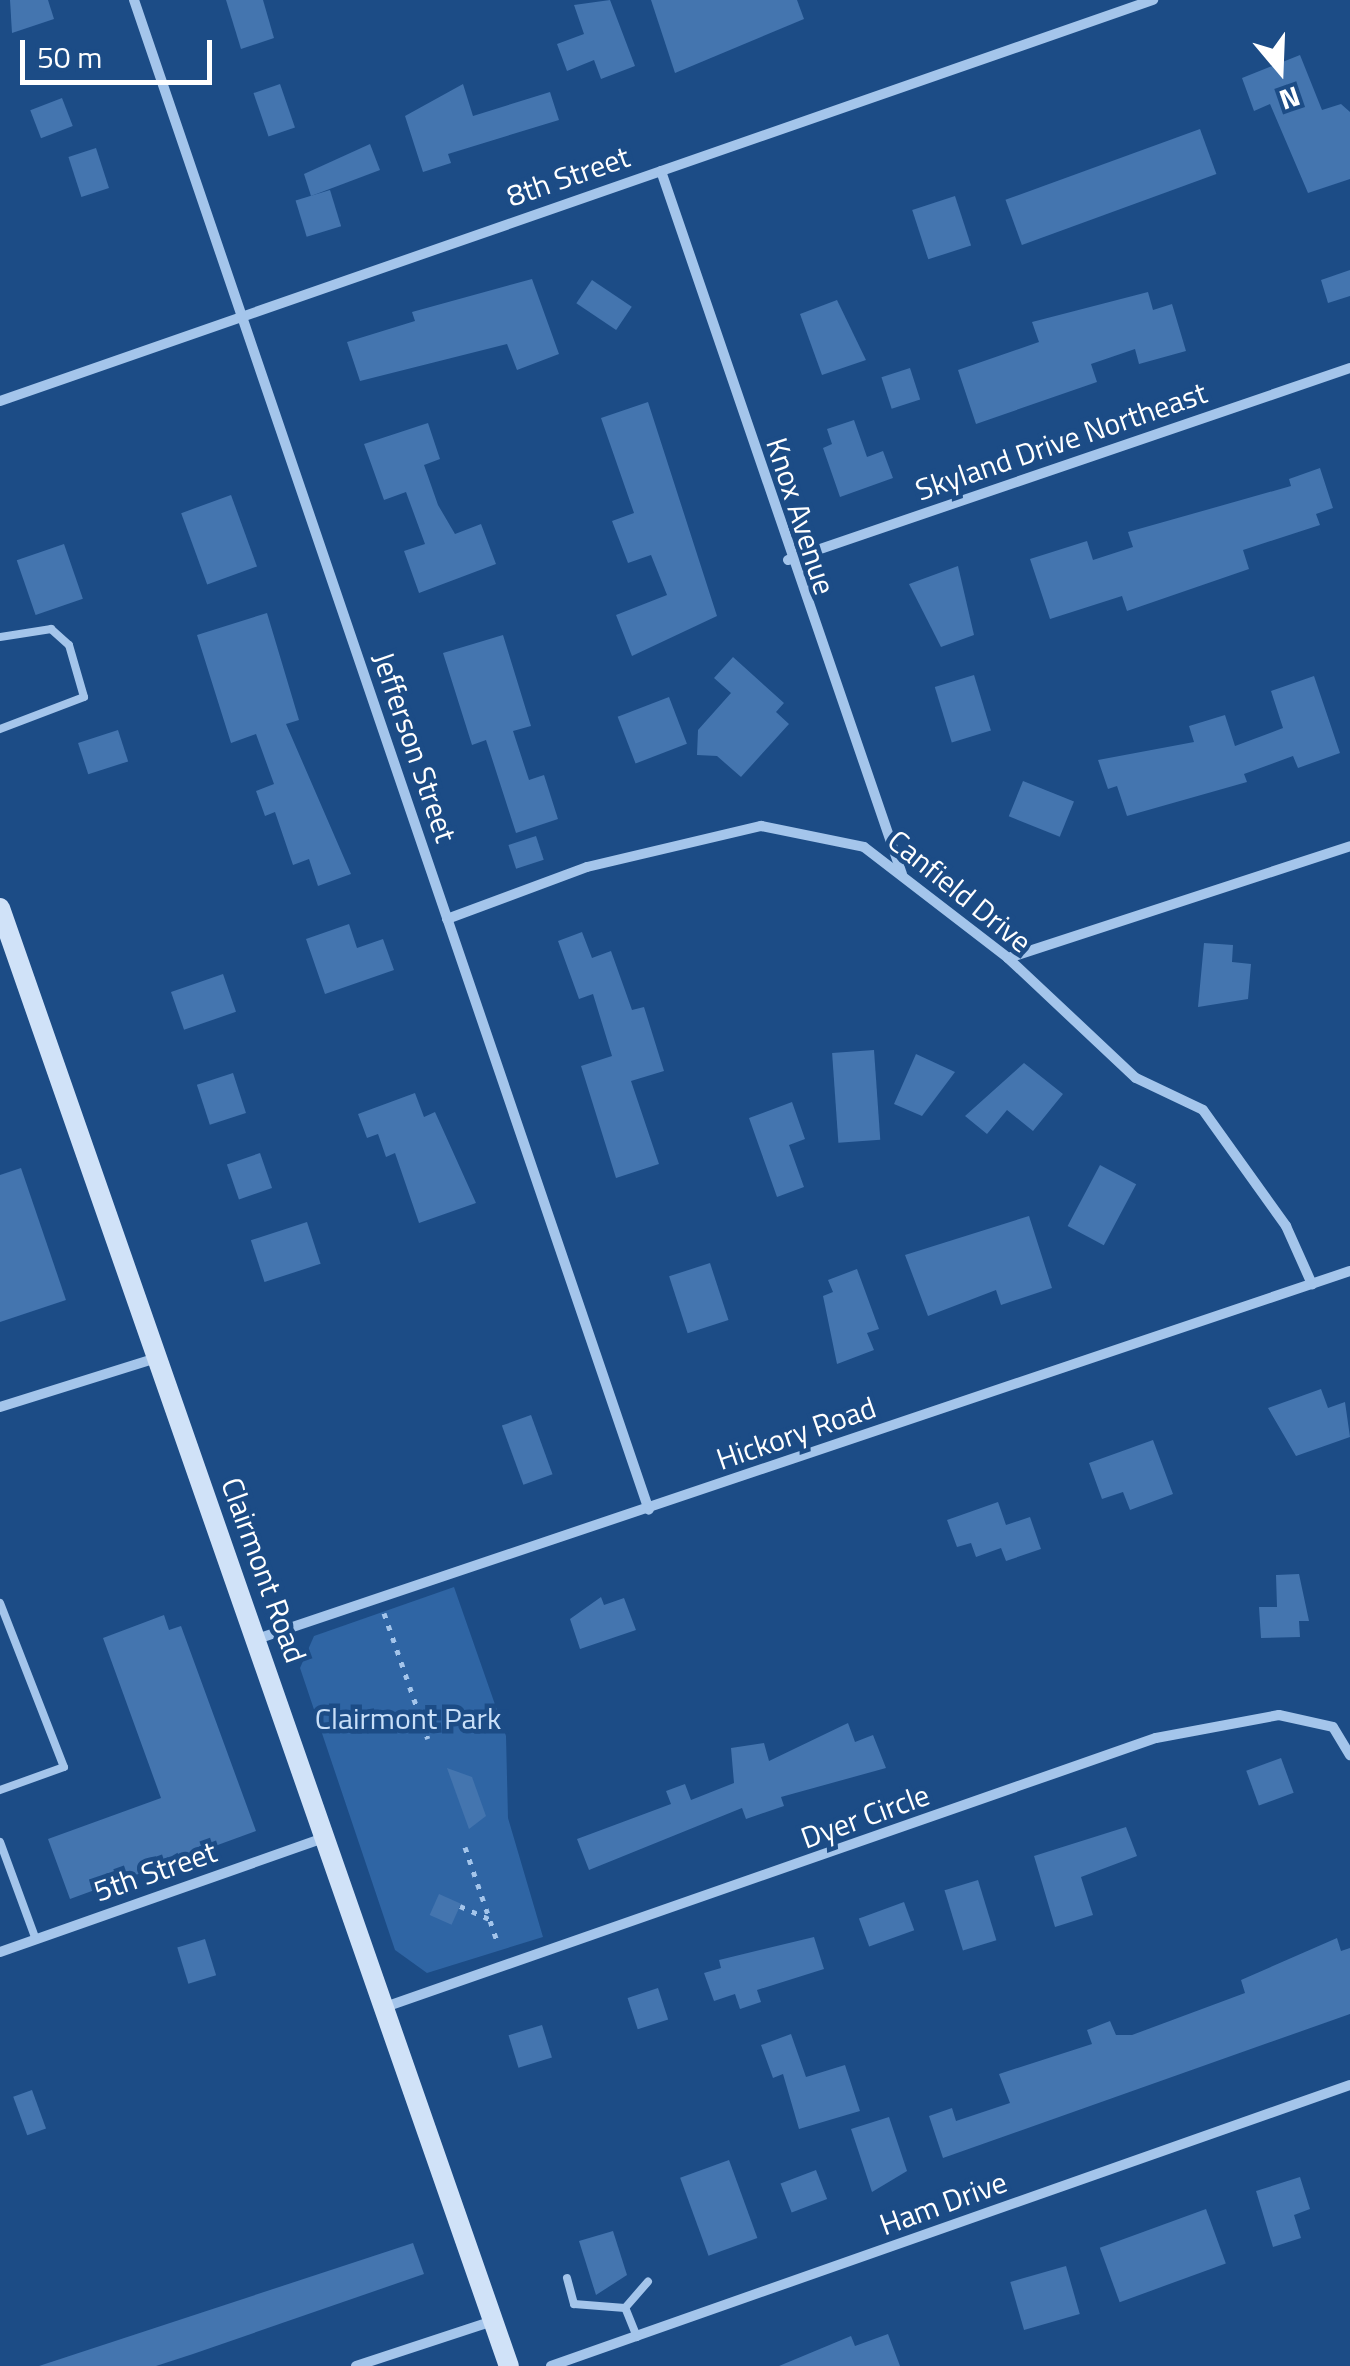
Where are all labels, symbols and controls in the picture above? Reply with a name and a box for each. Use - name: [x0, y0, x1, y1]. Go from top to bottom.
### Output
- scale bar: [25, 20, 218, 82]
- north arrow: [1230, 20, 1330, 120]
- text: 50 m: [37, 34, 102, 80]
- text: N: [1274, 75, 1306, 122]
- street label: 8th Street: [502, 138, 634, 214]
- street label: Skyland Drive Northeast: [911, 374, 1211, 508]
- street label: Knox Avenue: [759, 433, 843, 599]
- street label: Jefferson Street: [366, 647, 464, 847]
- street label: Canfield Drive: [881, 822, 1039, 960]
- street label: Hickory Road: [712, 1389, 880, 1477]
- street label: Clairmont Road: [214, 1473, 314, 1667]
- park label: Clairmont Park: [315, 1700, 501, 1736]
- street label: Dyer Circle: [796, 1776, 934, 1856]
- street label: 5th Street: [89, 1833, 221, 1909]
- street label: Ham Drive: [875, 2163, 1011, 2243]

